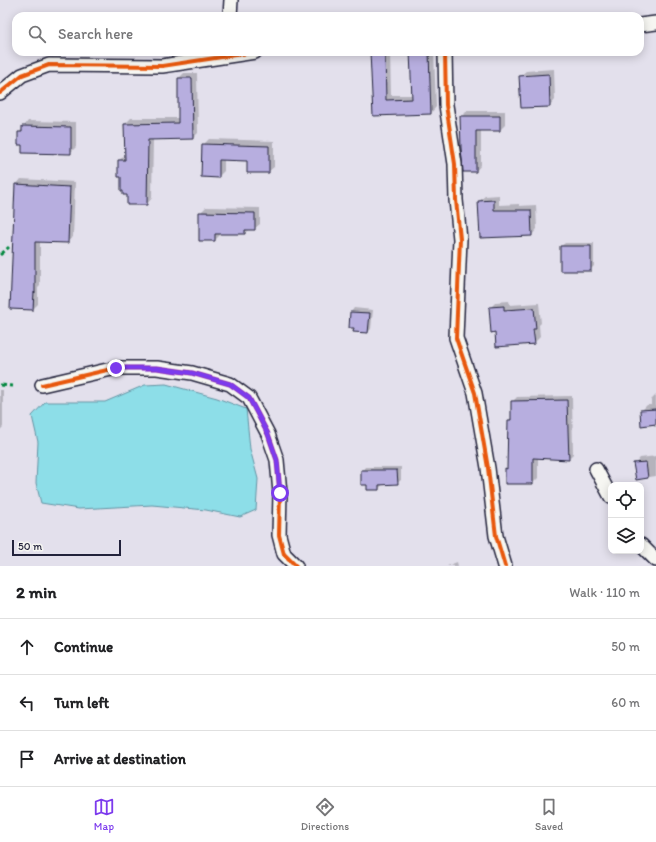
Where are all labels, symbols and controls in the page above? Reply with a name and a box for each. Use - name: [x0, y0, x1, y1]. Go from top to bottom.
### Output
- search box: [12, 12, 644, 56]
- icon: search: [26, 23, 48, 45]
- text: Search here: [58, 25, 133, 43]
- route end: [107, 359, 125, 377]
- map controls: [608, 482, 644, 554]
- button: locate: [608, 482, 644, 518]
- route start: [271, 484, 289, 502]
- button: layers: [608, 518, 644, 554]
- scale bar: [12, 538, 121, 557]
- text: 50 m: [18, 540, 42, 553]
- text: 2 min: [16, 582, 56, 602]
- text: Walk · 110 m: [569, 585, 640, 600]
- icon: ahead: [16, 636, 38, 658]
- text: Continue: [54, 638, 113, 656]
- text: 50 m: [611, 639, 640, 654]
- icon: left: [16, 692, 38, 714]
- text: Turn left: [54, 694, 109, 712]
- text: 60 m: [611, 695, 640, 710]
- icon: arrive: [16, 748, 38, 770]
- text: Arrive at destination: [54, 750, 186, 768]
- tab: Map: [93, 796, 115, 833]
- tab: Directions: [301, 796, 349, 833]
- tab: Saved: [535, 796, 563, 833]

